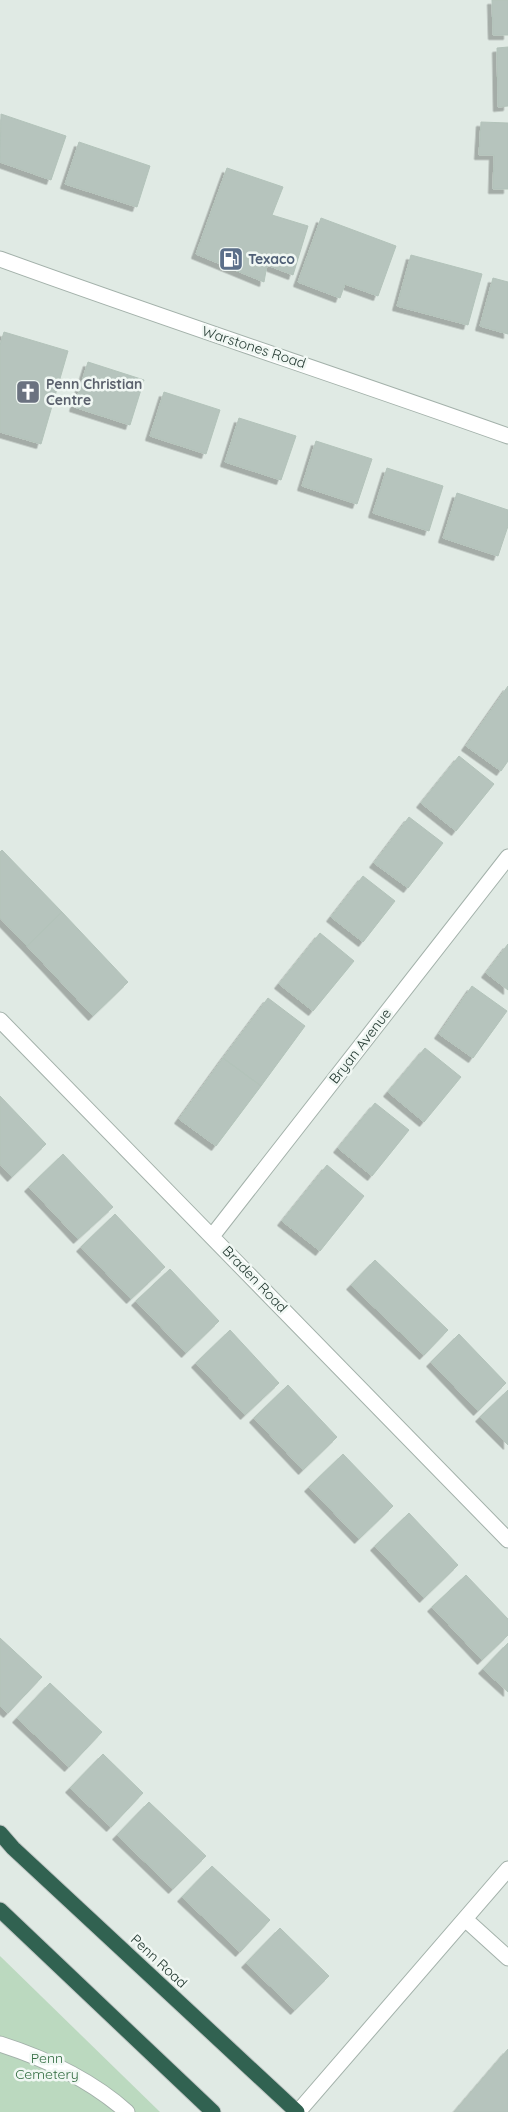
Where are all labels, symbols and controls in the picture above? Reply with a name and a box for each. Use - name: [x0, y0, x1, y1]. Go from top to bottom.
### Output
- fuel station icon: Texaco: [218, 246, 244, 272]
- place label: Texaco: [248, 250, 295, 268]
- street label: Warstones Road: [200, 322, 308, 372]
- place label: Penn Christian Centre: [46, 375, 142, 409]
- church icon: Penn Christian Centre: [15, 379, 41, 405]
- street label: Bryan Avenue: [325, 1005, 395, 1087]
- street label: Braden Road: [219, 1242, 291, 1316]
- street label: Penn Road: [127, 1930, 191, 1992]
- park label: Penn Cemetery: [15, 2049, 79, 2083]

